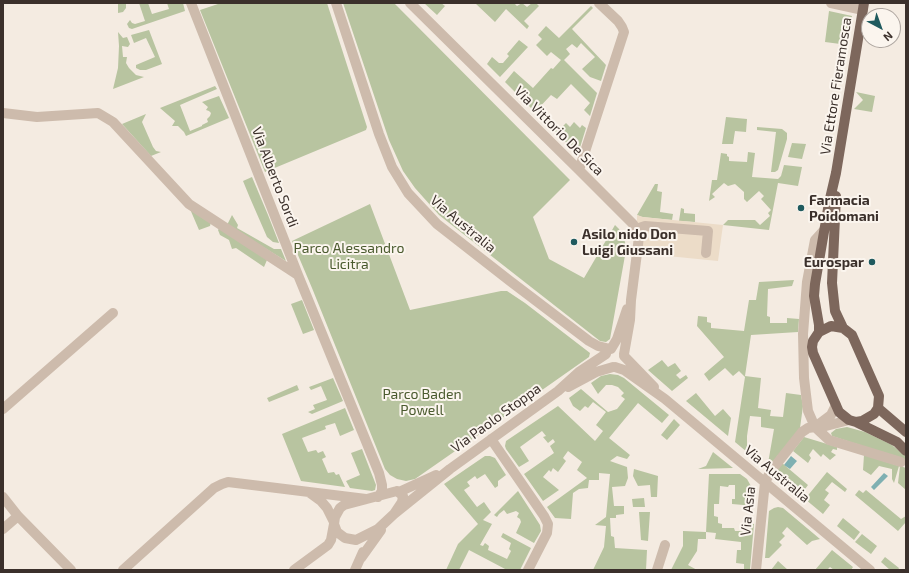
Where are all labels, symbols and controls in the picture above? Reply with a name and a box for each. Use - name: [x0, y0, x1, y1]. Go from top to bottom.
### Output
- north arrow: [861, 8, 901, 48]
- street label: Via Ettore Fieramosca: [817, 16, 855, 156]
- text: N: [881, 29, 896, 44]
- street label: Via Vittorio De Sica: [511, 83, 607, 179]
- street label: Via Alberto Sordi: [248, 125, 302, 229]
- street label: Via Australia: [427, 192, 499, 256]
- place label: Farmacia Poidomani: [809, 192, 879, 224]
- marker: Farmacia Poidomani: [796, 203, 806, 213]
- place label: Asilo nido Don Luigi Giussani: [582, 226, 676, 258]
- marker: Asilo nido Don Luigi Giussani: [569, 237, 579, 247]
- park label: Parco Alessandro Licitra: [294, 240, 404, 272]
- place label: Eurospar: [804, 254, 864, 270]
- marker: Eurospar: [867, 257, 877, 267]
- street label: Via Paolo Stoppa: [448, 380, 544, 456]
- park label: Parco Baden Powell: [382, 386, 462, 418]
- street label: Via Australia: [741, 442, 813, 506]
- street label: Via Asia: [737, 485, 759, 537]

